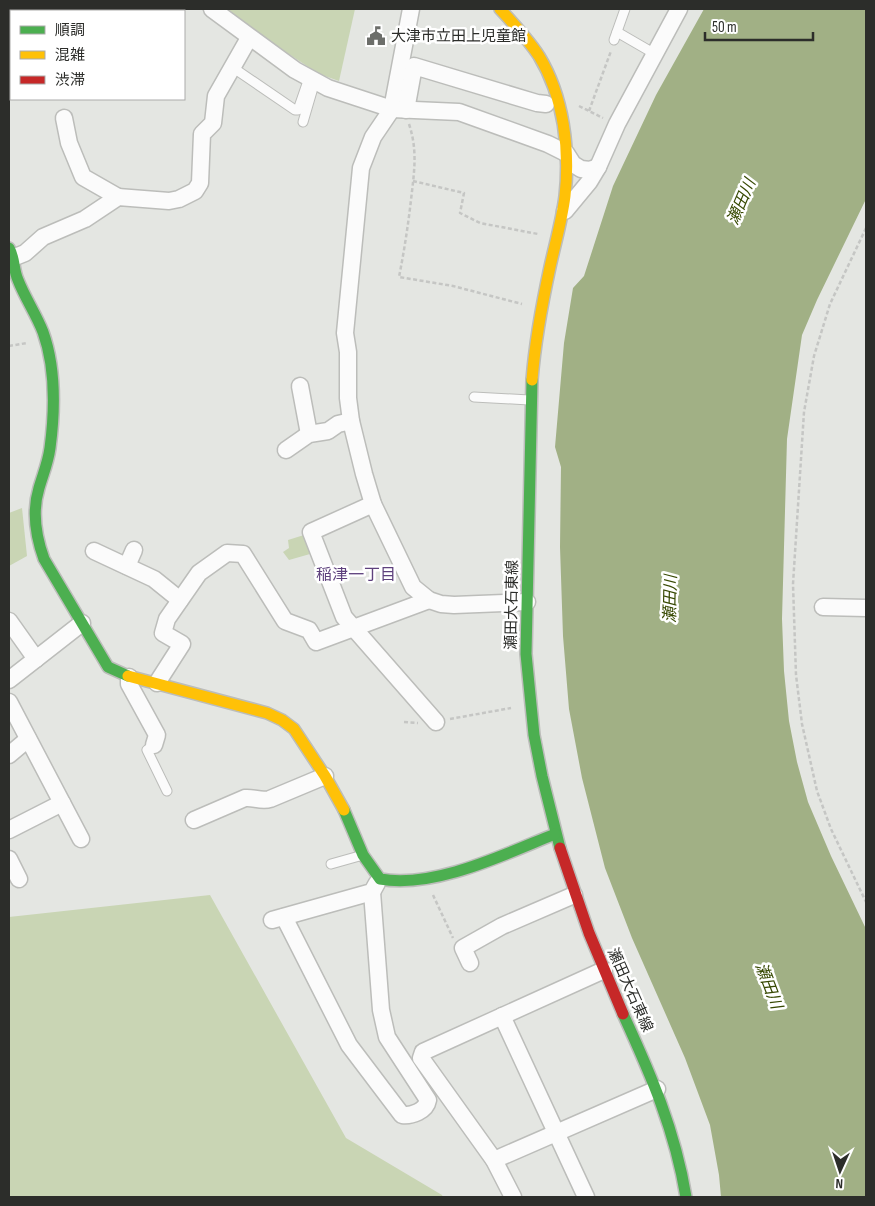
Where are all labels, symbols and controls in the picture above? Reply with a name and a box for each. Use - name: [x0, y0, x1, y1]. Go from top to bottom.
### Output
- legend: [10, 10, 185, 100]
- scale bar: [705, 10, 812, 42]
- text: 50 m: [712, 18, 737, 37]
- text: 順調: [55, 21, 85, 40]
- public building icon: 大津市立田上児童館: [365, 25, 387, 47]
- place label: 大津市立田上児童館: [391, 27, 526, 46]
- text: 混雑: [55, 46, 85, 65]
- text: 渋滞: [55, 71, 85, 90]
- water label: 瀬田川: [724, 174, 761, 228]
- street label: 瀬田大石東線: [502, 560, 522, 650]
- district label: 稲津一丁目: [316, 566, 396, 585]
- water label: 瀬田川: [661, 573, 681, 623]
- street label: 瀬田大石東線: [603, 945, 657, 1035]
- water label: 瀬田川: [751, 960, 786, 1014]
- north arrow: [815, 1146, 865, 1196]
- text: N: [835, 1175, 844, 1192]

